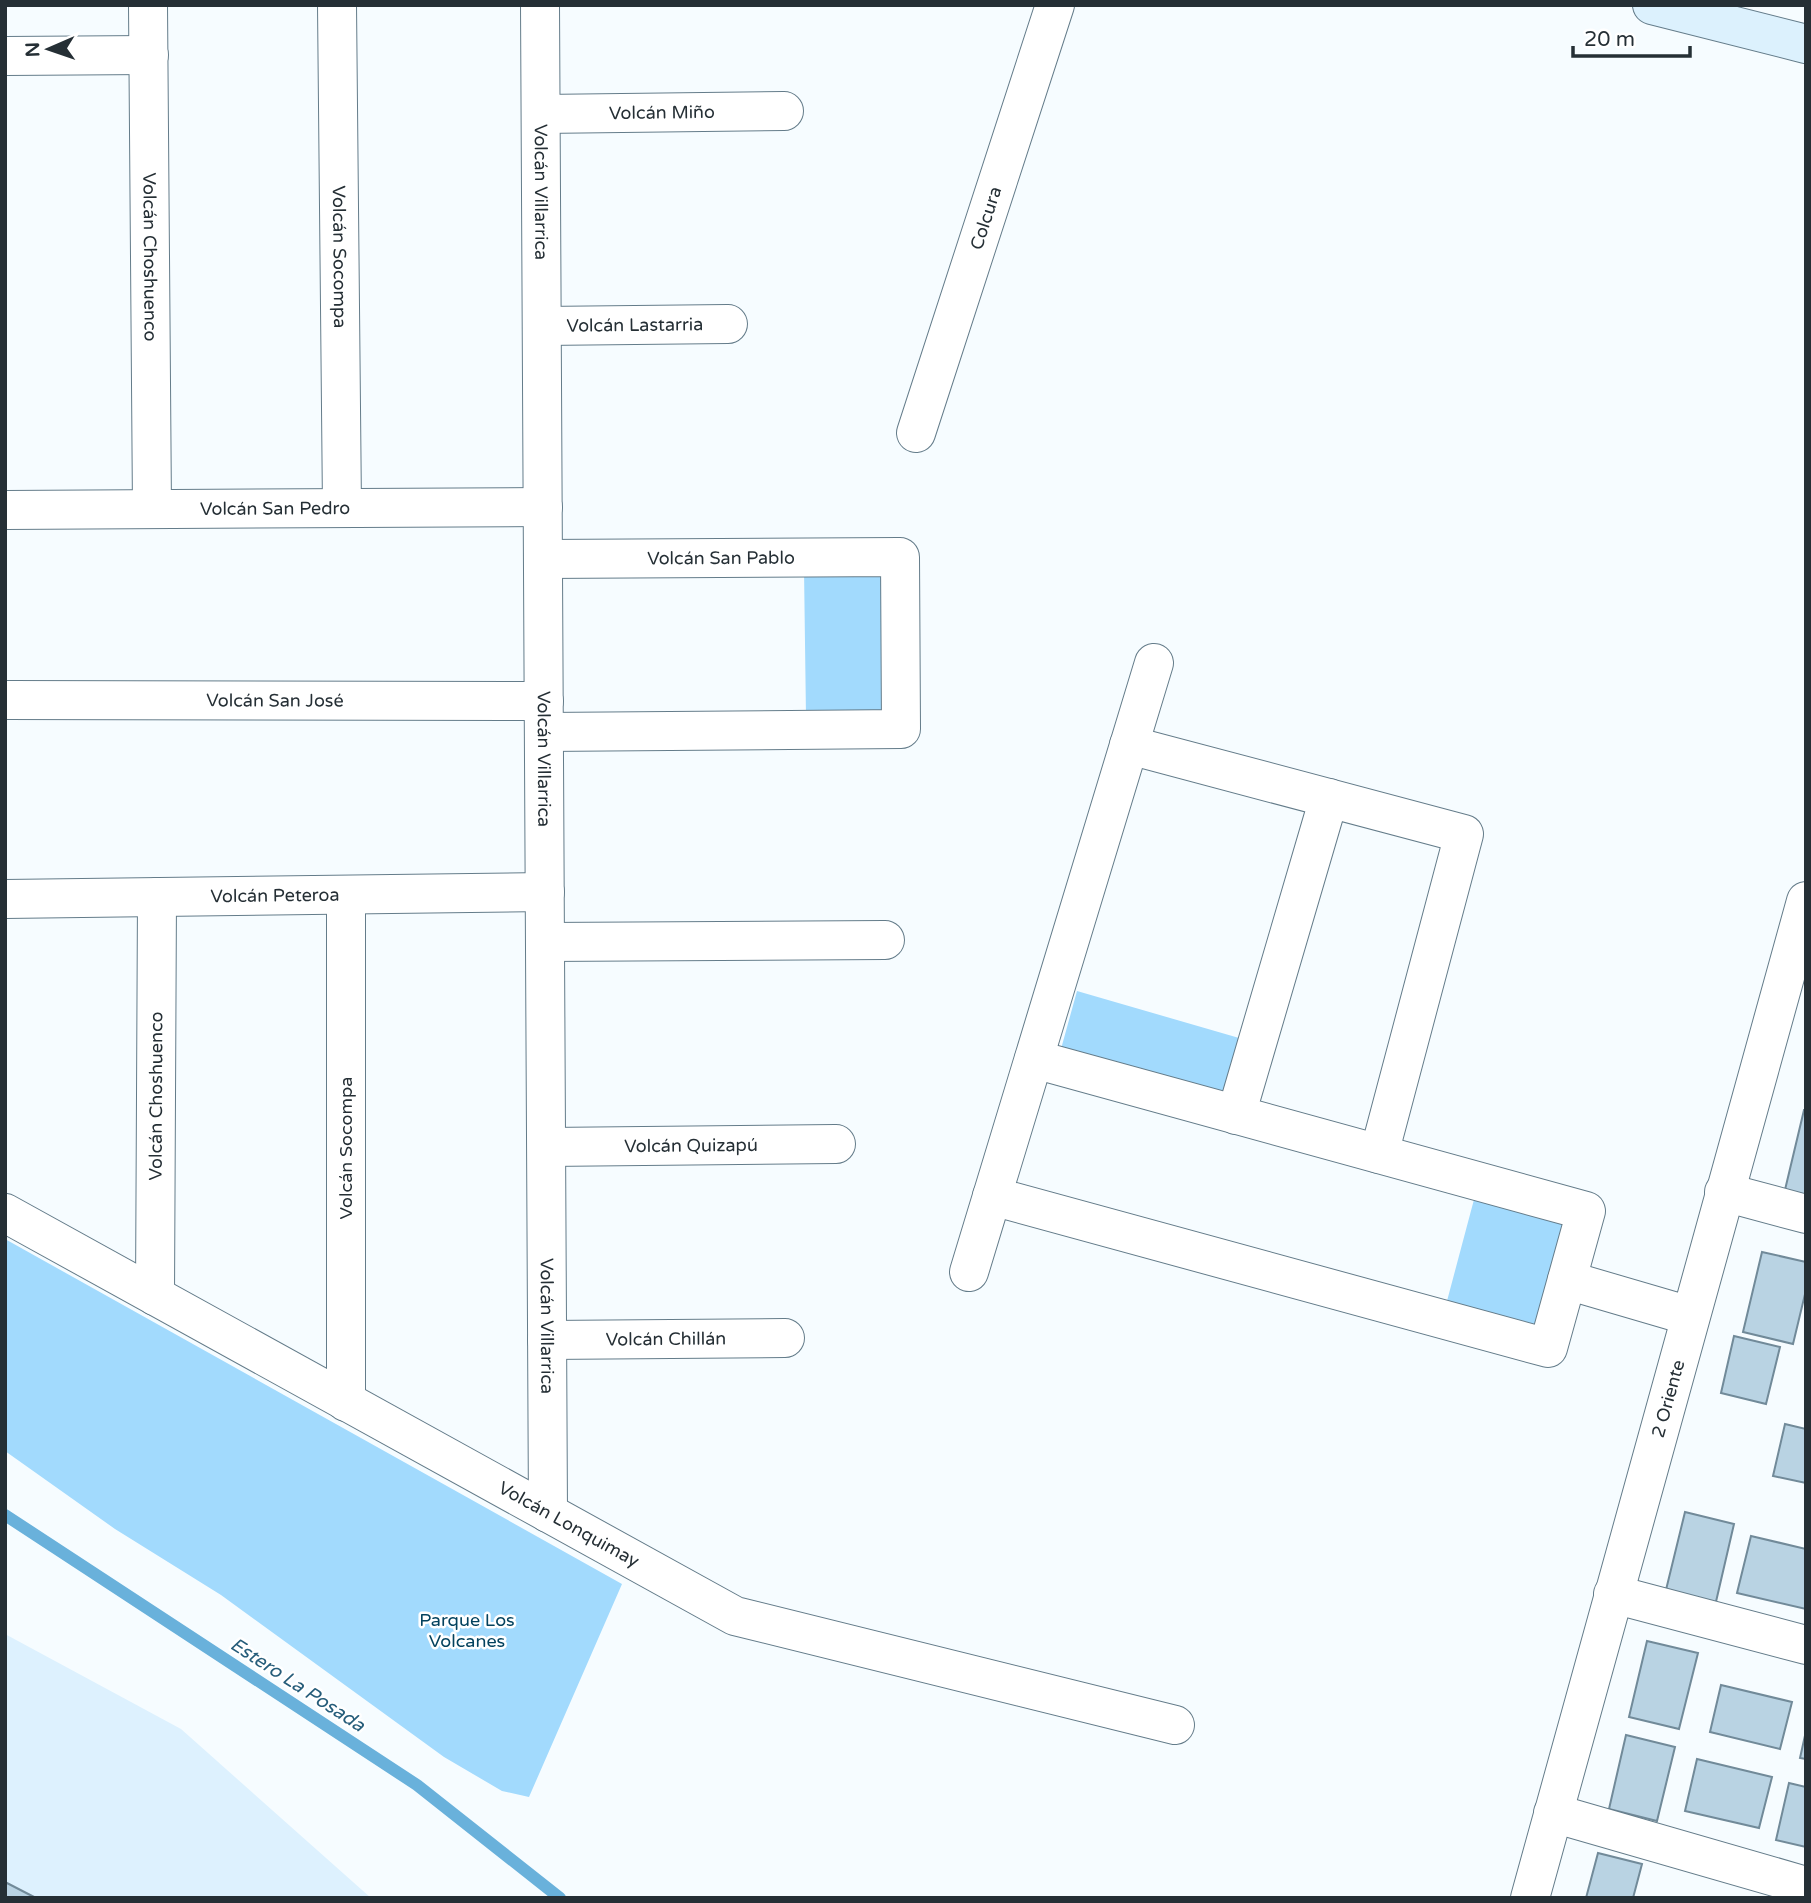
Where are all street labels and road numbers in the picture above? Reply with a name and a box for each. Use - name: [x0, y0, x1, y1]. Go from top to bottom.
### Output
- street label: Volcán Miño: [609, 101, 715, 124]
- street label: Volcán Villarrica: [530, 124, 552, 260]
- street label: Volcán Choshuenco: [138, 172, 162, 342]
- street label: Colcura: [965, 184, 1006, 252]
- street label: Volcán Socompa: [328, 185, 351, 329]
- street label: Volcán Lastarria: [566, 313, 704, 337]
- street label: Volcán San Pedro: [200, 497, 350, 520]
- street label: Volcán San Pablo: [647, 547, 795, 569]
- street label: Volcán San José: [206, 689, 344, 712]
- street label: Volcán Villarrica: [533, 691, 555, 827]
- street label: Volcán Peteroa: [210, 884, 340, 907]
- street label: Volcán Choshuenco: [145, 1011, 167, 1181]
- street label: Volcán Socompa: [335, 1077, 357, 1219]
- street label: Volcán Quizapú: [624, 1134, 758, 1157]
- street label: Volcán Villarrica: [536, 1258, 558, 1394]
- street label: Volcán Chillán: [606, 1327, 726, 1351]
- street label: 2 Oriente: [1647, 1357, 1689, 1440]
- street label: Volcán Lonquimay: [494, 1477, 643, 1572]

